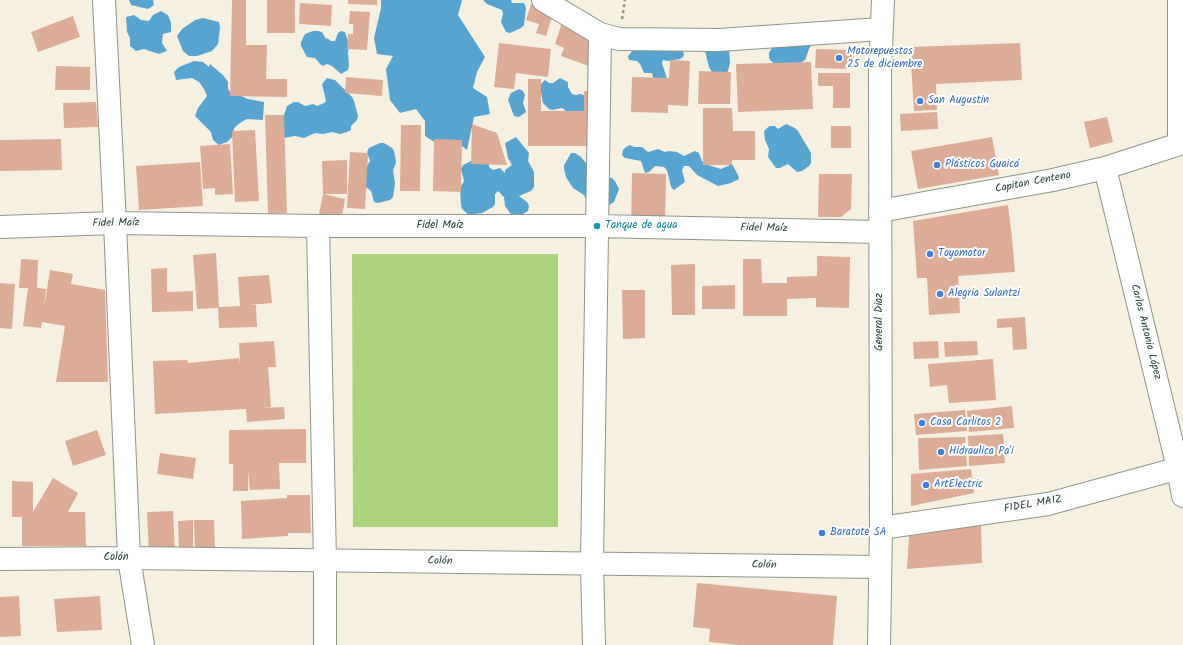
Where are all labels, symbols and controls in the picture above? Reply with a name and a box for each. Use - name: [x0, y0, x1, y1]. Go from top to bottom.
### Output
- place label: Motorepuestos 25 de diciembre: [847, 45, 922, 71]
- marker: Motorepuestos 25 de diciembre: [834, 53, 844, 63]
- place label: San Augustin: [928, 94, 989, 108]
- marker: San Augustin: [915, 96, 925, 106]
- place label: Plásticos Guaicá: [945, 158, 1019, 172]
- marker: Plásticos Guaicá: [932, 160, 942, 170]
- street label: Capitan Centeno: [994, 169, 1072, 197]
- street label: Fidel Maíz: [92, 217, 140, 231]
- street label: Fidel Maíz: [416, 219, 464, 233]
- place label: Tanque de agua: [605, 219, 677, 233]
- marker: Tanque de agua: [592, 221, 602, 231]
- street label: Fidel Maíz: [740, 222, 788, 236]
- place label: Toyomotor: [938, 247, 986, 261]
- marker: Toyomotor: [925, 249, 935, 259]
- street label: Carlos Antonio López: [1127, 283, 1163, 381]
- place label: Alegria Sulantzi: [948, 287, 1020, 301]
- marker: Alegria Sulantzi: [935, 289, 945, 299]
- street label: General Diaz: [873, 293, 887, 351]
- place label: Casa Carlitos 2: [930, 416, 1001, 430]
- marker: Casa Carlitos 2: [917, 418, 927, 428]
- place label: Hidraulica Pa'i: [949, 445, 1014, 459]
- marker: Hidraulica Pa'i: [936, 447, 946, 457]
- place label: ArtElectric: [934, 478, 983, 492]
- marker: ArtElectric: [921, 480, 931, 490]
- street label: FIDEL MAIZ: [1003, 493, 1063, 517]
- place label: Baratote SA: [830, 526, 886, 540]
- marker: Baratote SA: [817, 528, 827, 538]
- street label: Colón: [103, 551, 129, 565]
- street label: Colón: [427, 555, 453, 569]
- street label: Colón: [751, 559, 777, 573]

